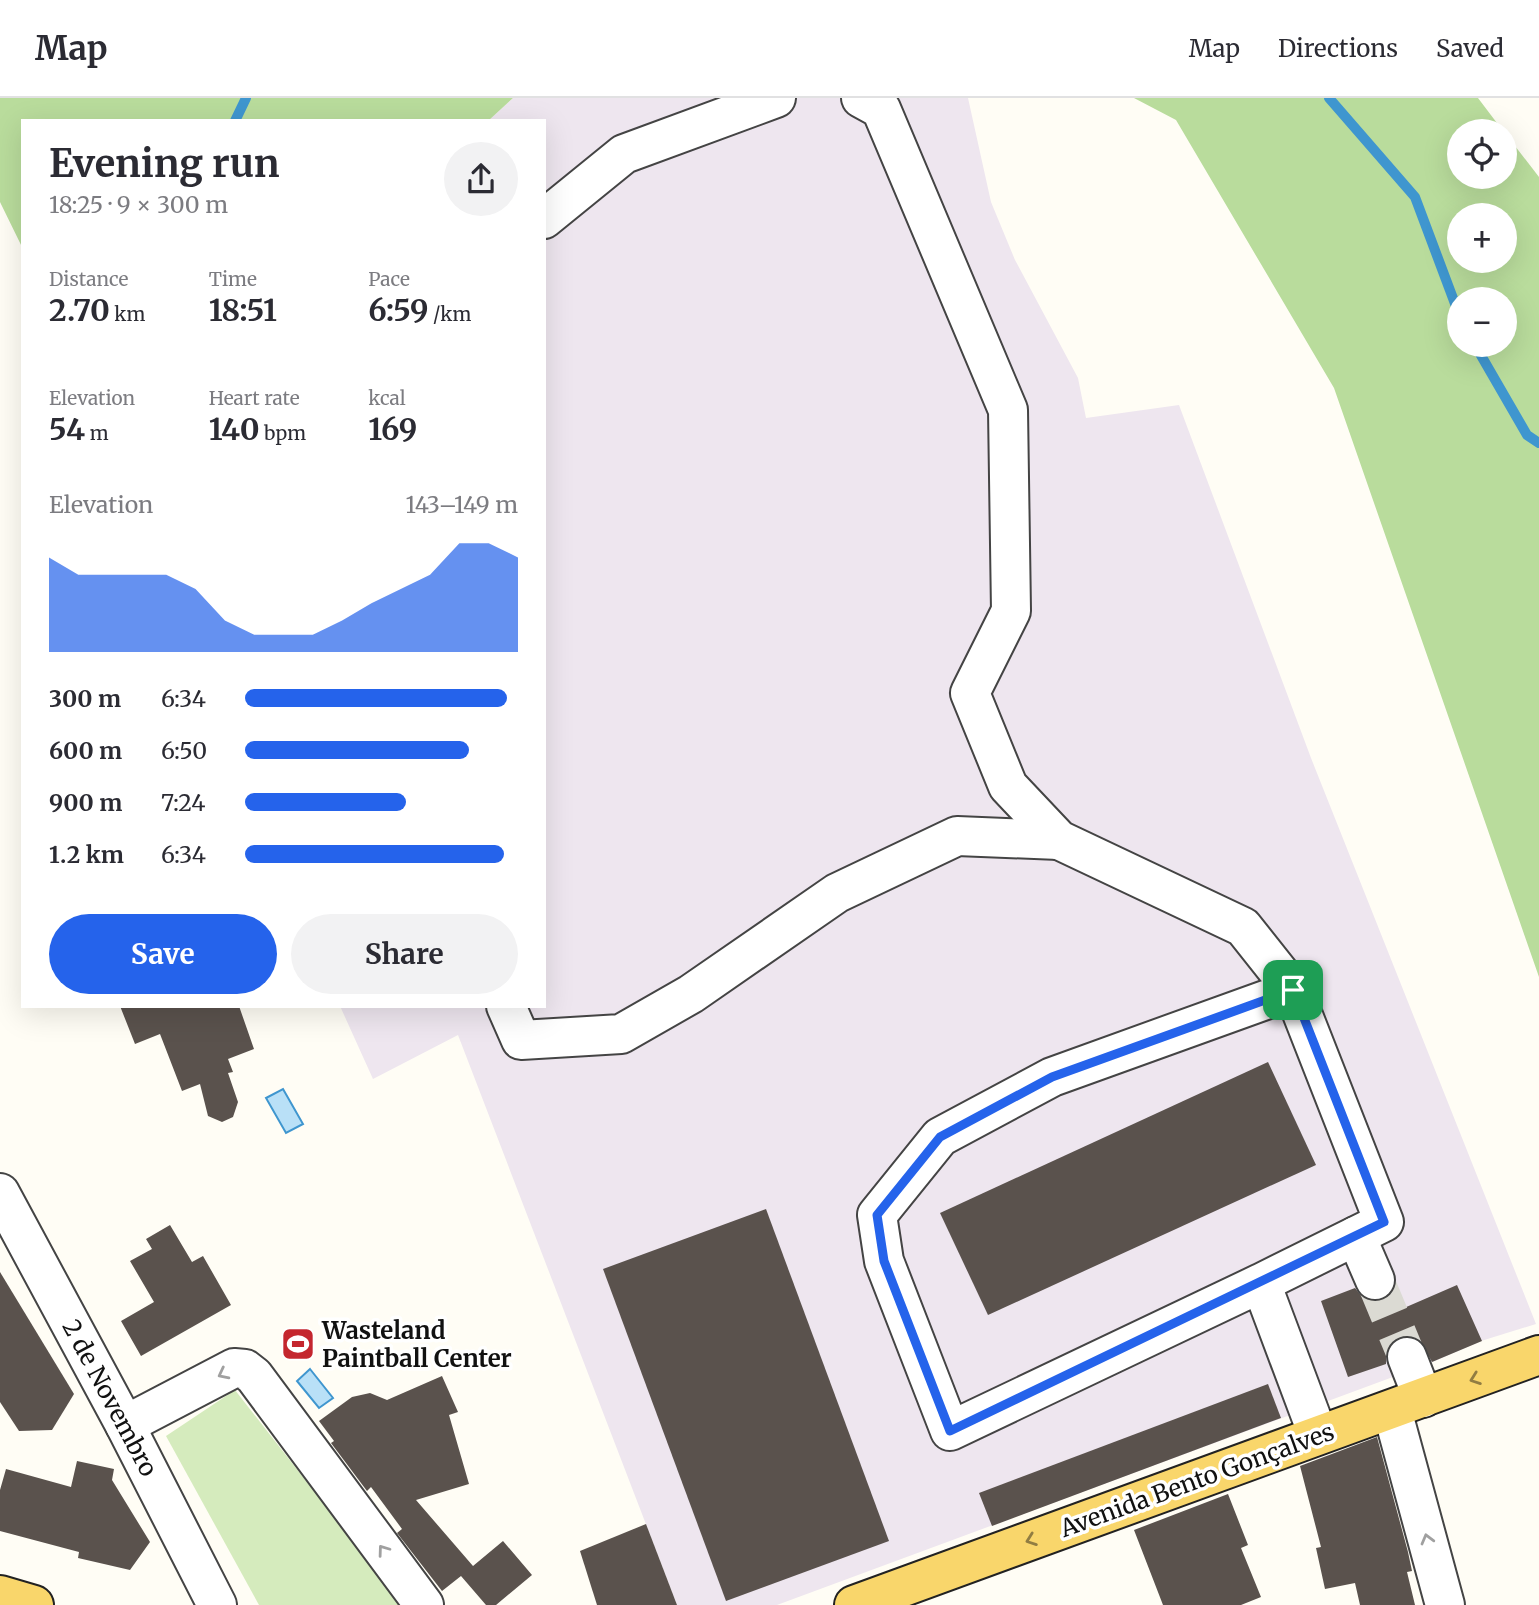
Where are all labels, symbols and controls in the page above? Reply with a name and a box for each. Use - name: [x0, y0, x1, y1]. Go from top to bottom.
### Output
- text: Map: [35, 28, 108, 69]
- text: Map: [1189, 33, 1240, 64]
- text: Directions: [1278, 33, 1398, 64]
- text: Saved: [1436, 33, 1504, 64]
- map controls: [1447, 119, 1517, 357]
- button: locate: [1447, 119, 1517, 189]
- text: Evening run: [49, 140, 280, 187]
- button: share: [444, 142, 518, 216]
- text: 18:25 · 9 × 300 m: [49, 190, 228, 219]
- button: +: [1447, 203, 1517, 273]
- text: Distance: [49, 267, 128, 291]
- text: Time: [209, 267, 257, 291]
- text: Pace: [368, 267, 410, 291]
- button: −: [1447, 287, 1517, 357]
- text: 2.70: [49, 291, 110, 329]
- text: 18:51: [209, 291, 277, 329]
- text: 6:59: [368, 291, 429, 329]
- text: km: [110, 302, 145, 326]
- text: /km: [429, 302, 471, 326]
- text: Elevation: [49, 386, 135, 410]
- text: Heart rate: [209, 386, 300, 410]
- text: kcal: [368, 386, 406, 410]
- text: 54: [49, 410, 85, 448]
- text: 140: [209, 410, 260, 448]
- text: 169: [368, 410, 417, 448]
- text: m: [85, 421, 109, 445]
- text: bpm: [260, 421, 306, 445]
- text: Elevation: [49, 490, 153, 519]
- text: 143–149 m: [406, 490, 518, 519]
- text: 300 m: [49, 684, 121, 713]
- text: 6:34: [161, 684, 206, 713]
- text: 600 m: [49, 736, 122, 765]
- text: 6:50: [161, 736, 207, 765]
- text: 900 m: [49, 788, 122, 817]
- text: 7:24: [161, 788, 205, 817]
- text: 1.2 km: [49, 840, 124, 869]
- text: 6:34: [161, 840, 206, 869]
- button: Save: [49, 914, 277, 994]
- button: Share: [291, 914, 518, 994]
- pin: [1263, 960, 1323, 1020]
- icon: arrive: [1274, 971, 1312, 1009]
- street label: 2 de Novembro: [56, 1314, 164, 1482]
- place label: Wasteland Paintball Center: [321, 1315, 512, 1374]
- sports icon: Wasteland Paintball Center: [279, 1325, 317, 1363]
- one-way arrow: [218, 1366, 230, 1380]
- one-way arrow: [1470, 1370, 1482, 1384]
- street label: Avenida Bento Gonçalves: [1055, 1416, 1338, 1544]
- one-way arrow: [1026, 1532, 1038, 1546]
- one-way arrow: [1421, 1533, 1436, 1545]
- one-way arrow: [379, 1545, 391, 1558]

